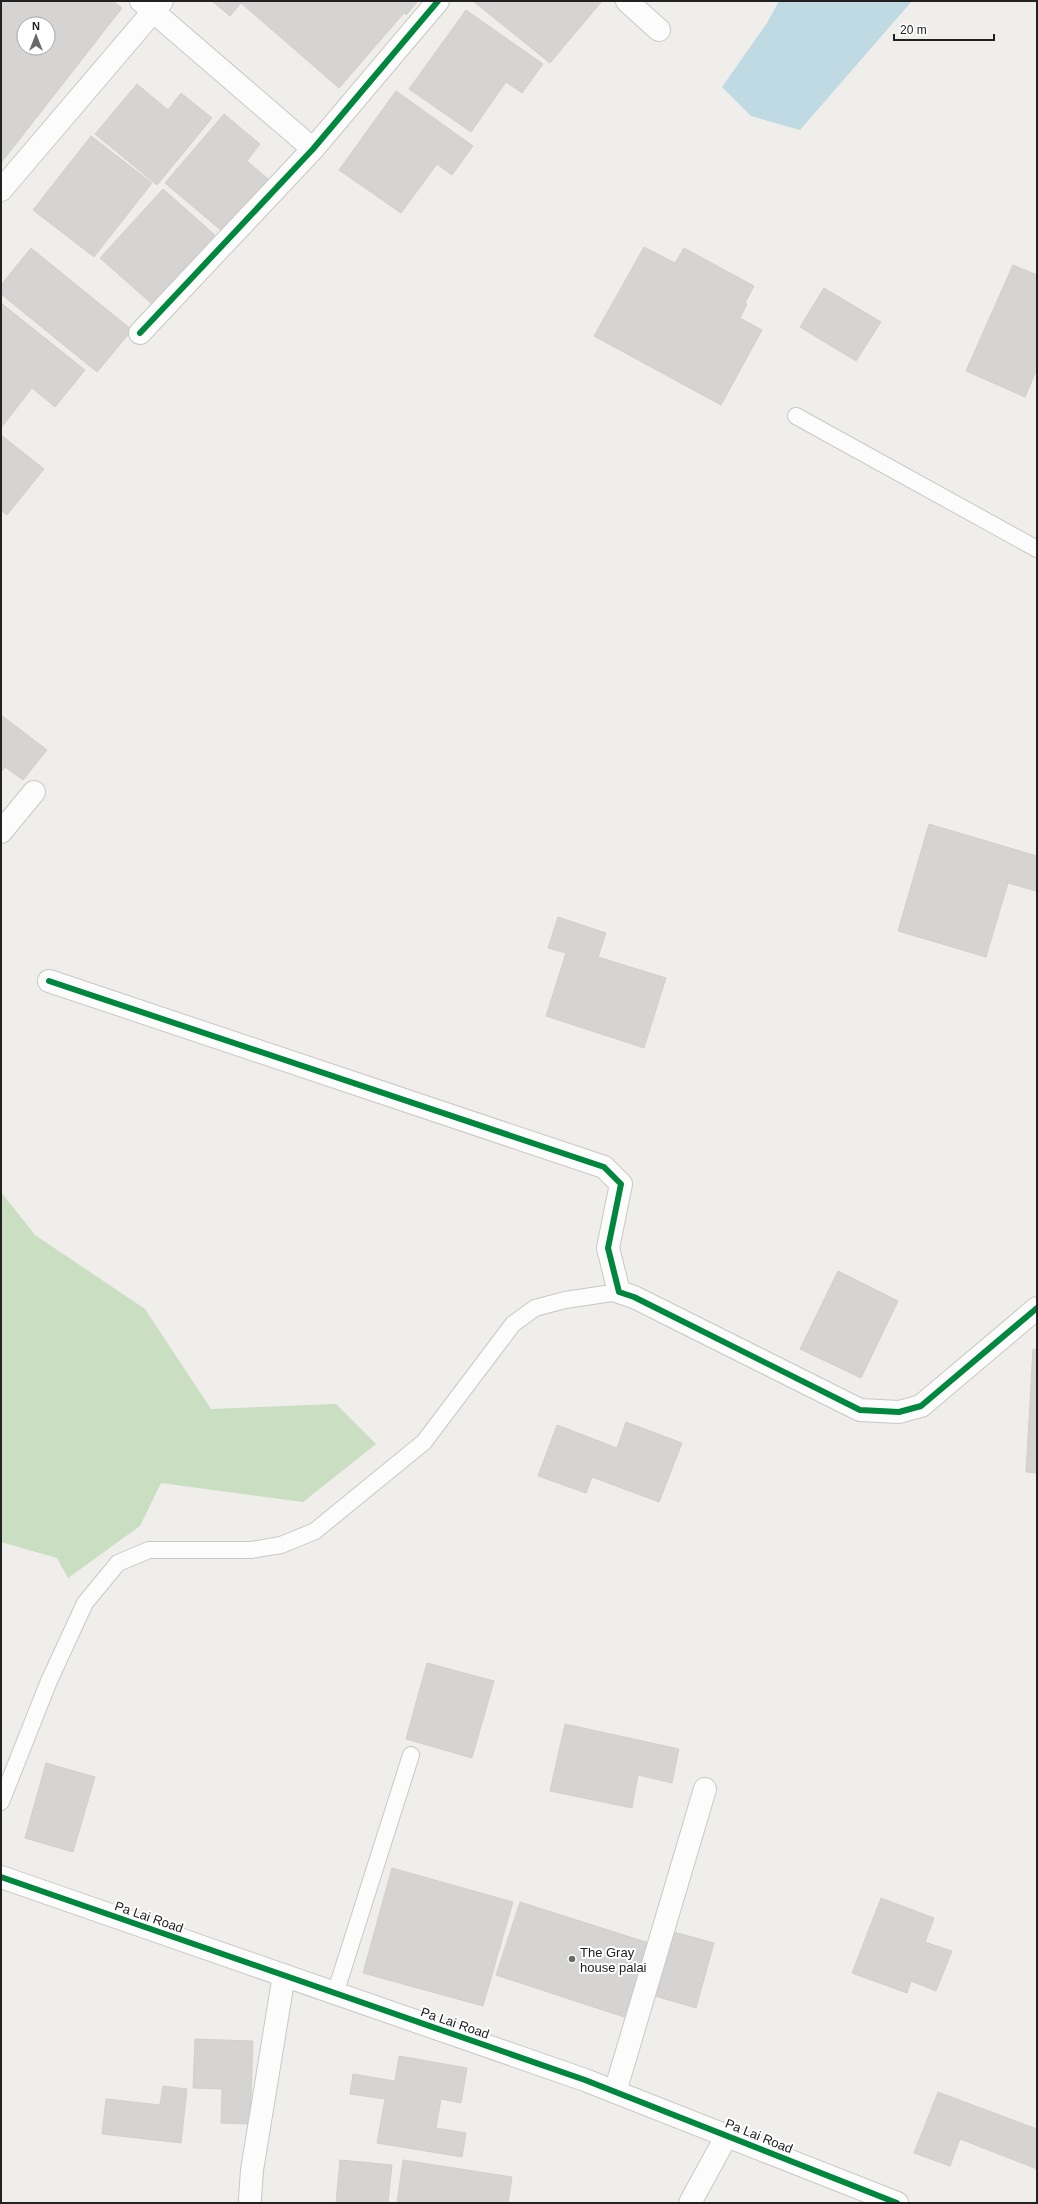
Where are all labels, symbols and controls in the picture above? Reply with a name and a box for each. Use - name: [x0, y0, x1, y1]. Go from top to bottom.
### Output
- north arrow: [16, 16, 56, 56]
- scale bar: [894, 16, 994, 42]
- text: N: [32, 20, 40, 32]
- text: 20 m: [900, 23, 927, 37]
- street label: Pa Lai Road: [113, 1898, 185, 1936]
- place label: The Gray house palai: [580, 1945, 647, 1975]
- marker: The Gray house palai: [567, 1954, 577, 1964]
- street label: Pa Lai Road: [419, 2004, 491, 2042]
- street label: Pa Lai Road: [723, 2116, 795, 2156]

